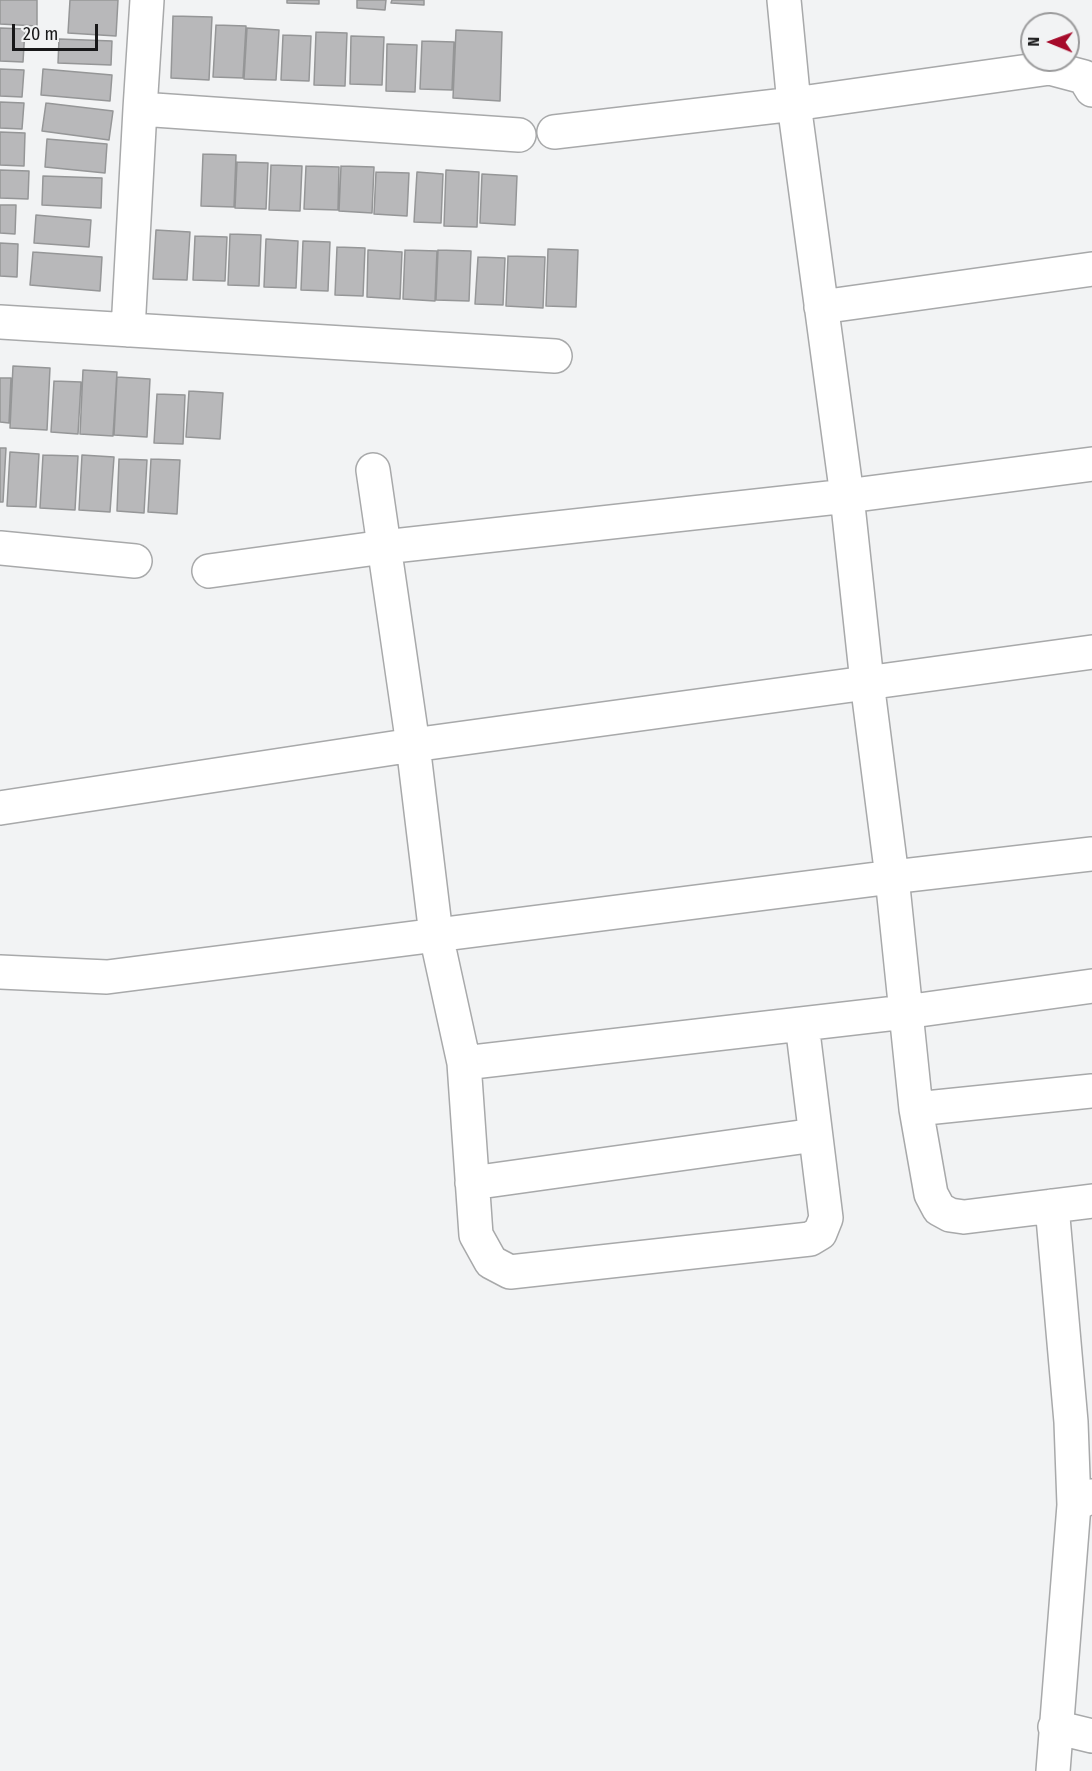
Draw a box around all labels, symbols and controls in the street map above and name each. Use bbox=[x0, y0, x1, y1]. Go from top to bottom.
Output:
scale bar bbox=[15, 12, 100, 50]
north arrow bbox=[1020, 12, 1080, 72]
text: 20 m bbox=[23, 23, 58, 45]
text: N bbox=[1024, 37, 1043, 47]

